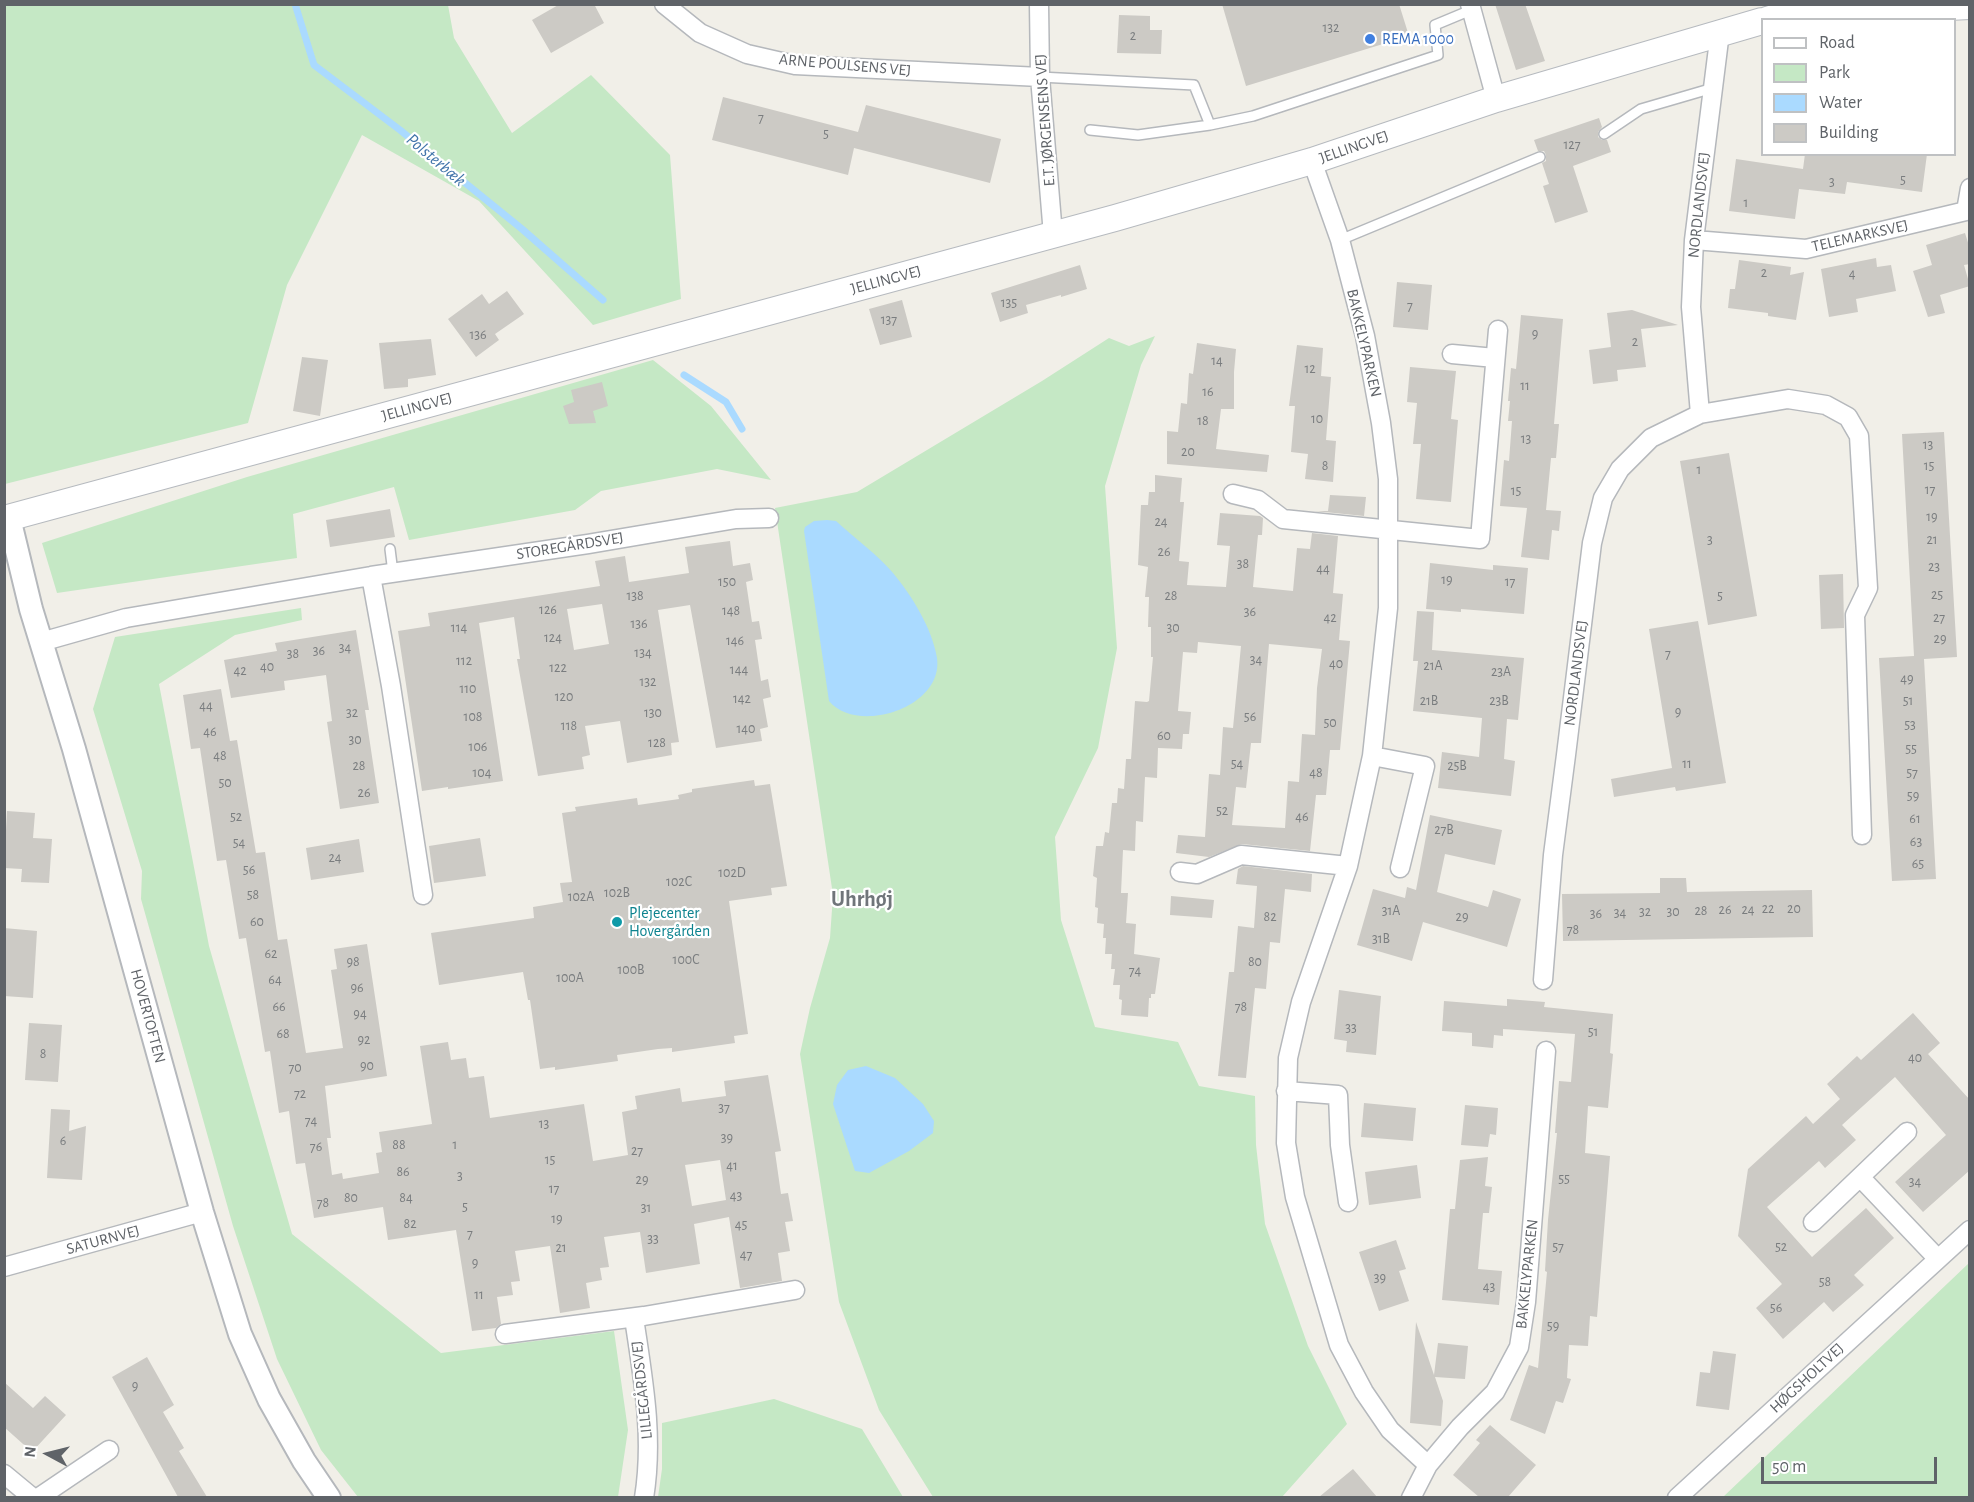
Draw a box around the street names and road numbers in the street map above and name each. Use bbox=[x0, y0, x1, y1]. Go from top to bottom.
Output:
street label: ARNE POULSENS VEJ bbox=[778, 50, 912, 80]
street label: E.T. JØRGENSENS VEJ bbox=[1031, 53, 1059, 187]
street label: JELLINGVEJ bbox=[1317, 126, 1391, 168]
street label: NORDLANDSVEJ bbox=[1684, 151, 1714, 259]
street label: TELEMARKSVEJ bbox=[1810, 216, 1910, 256]
street label: JELLINGVEJ bbox=[849, 261, 923, 299]
street label: BAKKELYPARKEN bbox=[1342, 287, 1386, 399]
street label: JELLINGVEJ bbox=[380, 388, 454, 426]
street label: STOREGÅRDSVEJ bbox=[515, 528, 625, 564]
street label: NORDLANDSVEJ bbox=[1560, 619, 1592, 727]
street label: HOVERTOFTEN bbox=[126, 967, 170, 1065]
street label: BAKKELYPARKEN bbox=[1512, 1218, 1542, 1330]
street label: SATURNVEJ bbox=[64, 1221, 142, 1259]
street label: HØGSHOLTVEJ bbox=[1766, 1339, 1848, 1417]
street label: LILLEGÅRDSVEJ bbox=[627, 1340, 657, 1440]

